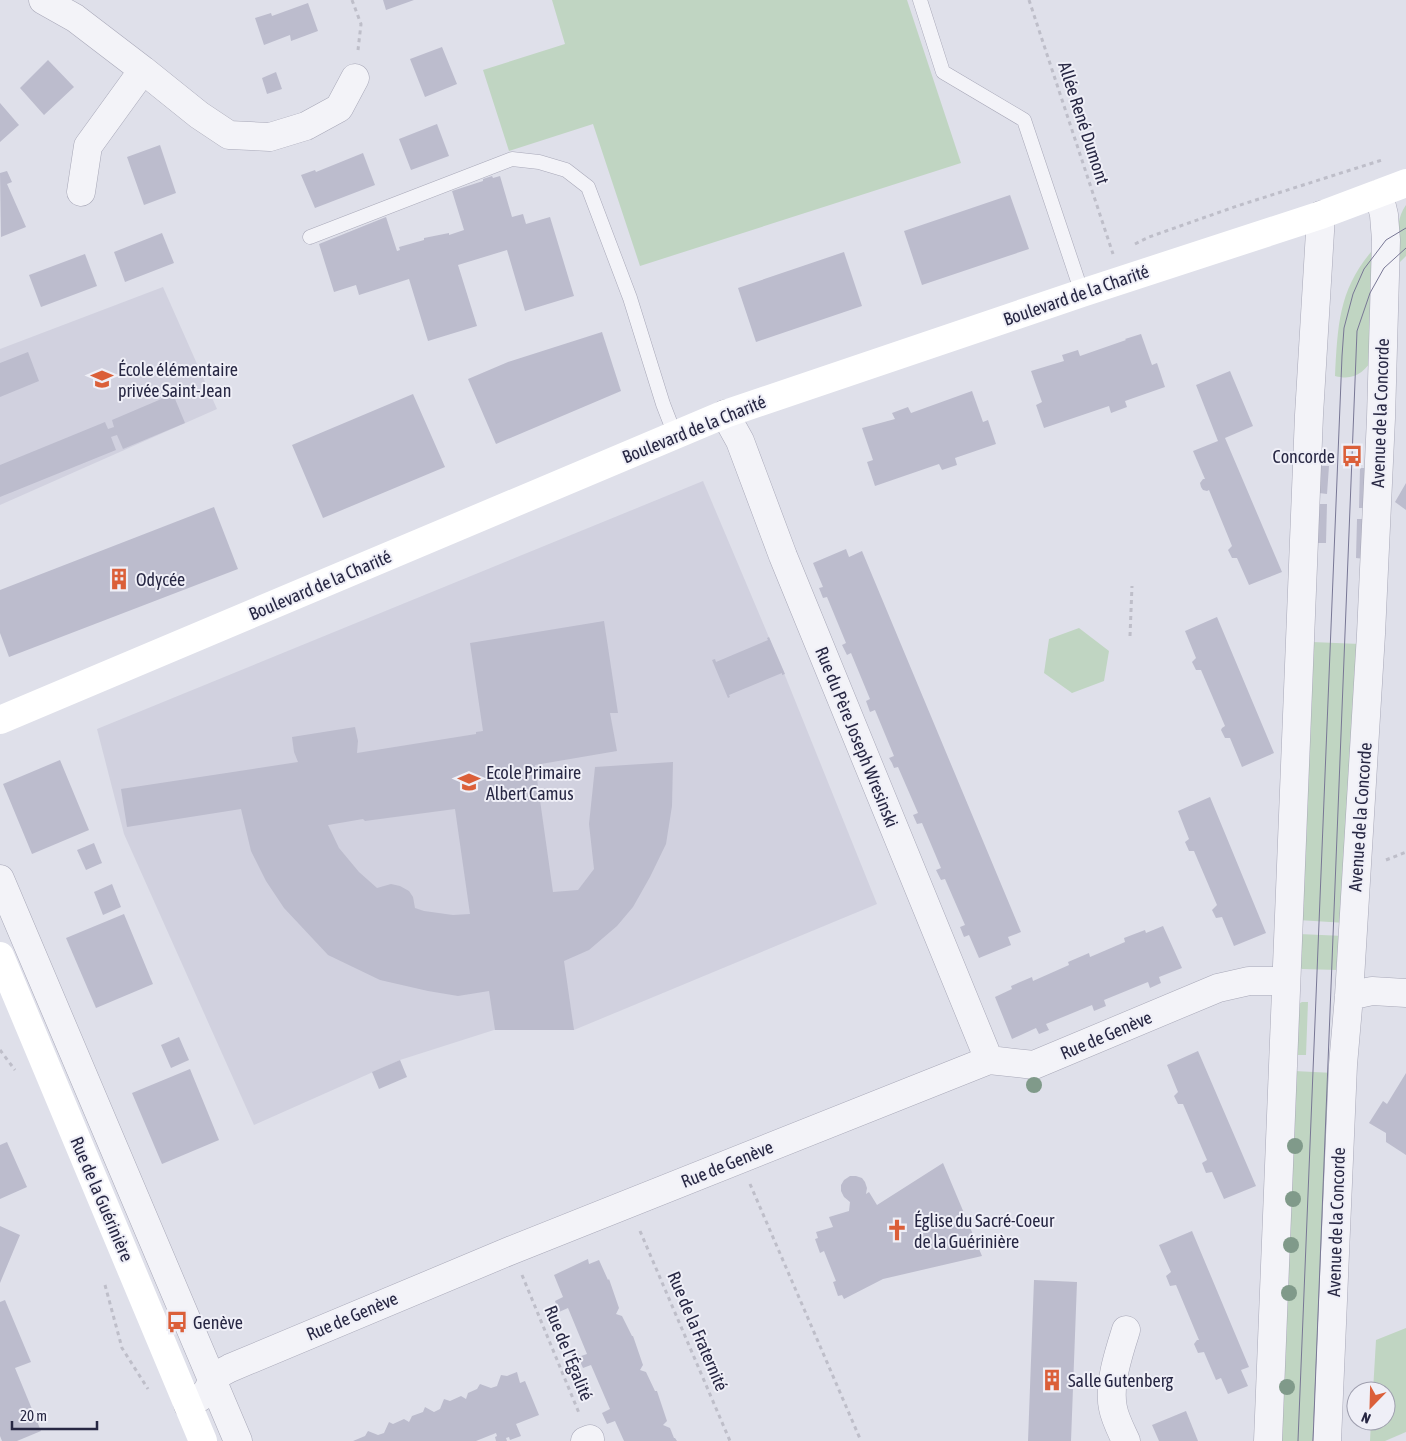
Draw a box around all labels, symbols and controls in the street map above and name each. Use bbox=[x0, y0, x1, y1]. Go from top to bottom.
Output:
street label: Allée René Dumont bbox=[1054, 59, 1114, 187]
street label: Boulevard de la Charité bbox=[1000, 260, 1152, 330]
street label: Avenue de la Concorde bbox=[1367, 338, 1393, 488]
place label: École élémentaire privée Saint-Jean bbox=[118, 359, 238, 401]
school or university icon: École élémentaire privée Saint-Jean bbox=[89, 366, 115, 392]
street label: Boulevard de la Charité bbox=[619, 391, 769, 467]
bus stop icon: Concorde bbox=[1339, 443, 1365, 469]
place label: Concorde bbox=[1273, 446, 1335, 467]
street label: Boulevard de la Charité bbox=[246, 545, 394, 625]
building icon: Odycée bbox=[106, 566, 132, 592]
place label: Odycée bbox=[136, 569, 185, 590]
street label: Rue du Père Joseph Wresinski bbox=[811, 644, 903, 830]
street label: Avenue de la Concorde bbox=[1344, 742, 1376, 892]
place label: Ecole Primaire Albert Camus bbox=[486, 762, 581, 804]
school or university icon: Ecole Primaire Albert Camus bbox=[456, 769, 482, 795]
street label: Rue de Genève bbox=[1057, 1006, 1155, 1064]
street label: Rue de la Guérinière bbox=[66, 1133, 138, 1265]
street label: Rue de Genève bbox=[678, 1136, 776, 1192]
street label: Avenue de la Concorde bbox=[1323, 1147, 1349, 1297]
place label: Église du Sacré-Coeur de la Guérinière bbox=[914, 1210, 1055, 1252]
church icon: Église du Sacré-Coeur de la Guérinière bbox=[884, 1217, 910, 1243]
street label: Rue de la Fraternité bbox=[663, 1268, 733, 1394]
street label: Rue de Genève bbox=[303, 1287, 401, 1345]
street label: Rue de l'Égalité bbox=[540, 1302, 598, 1404]
bus stop icon: Genève bbox=[164, 1309, 190, 1335]
place label: Genève bbox=[193, 1312, 243, 1333]
building icon: Salle Gutenberg bbox=[1039, 1367, 1065, 1393]
place label: Salle Gutenberg bbox=[1068, 1370, 1174, 1391]
north arrow bbox=[1346, 1381, 1396, 1431]
scale bar bbox=[12, 1398, 98, 1430]
text: 20 m bbox=[20, 1407, 47, 1424]
text: N bbox=[1359, 1409, 1373, 1427]

